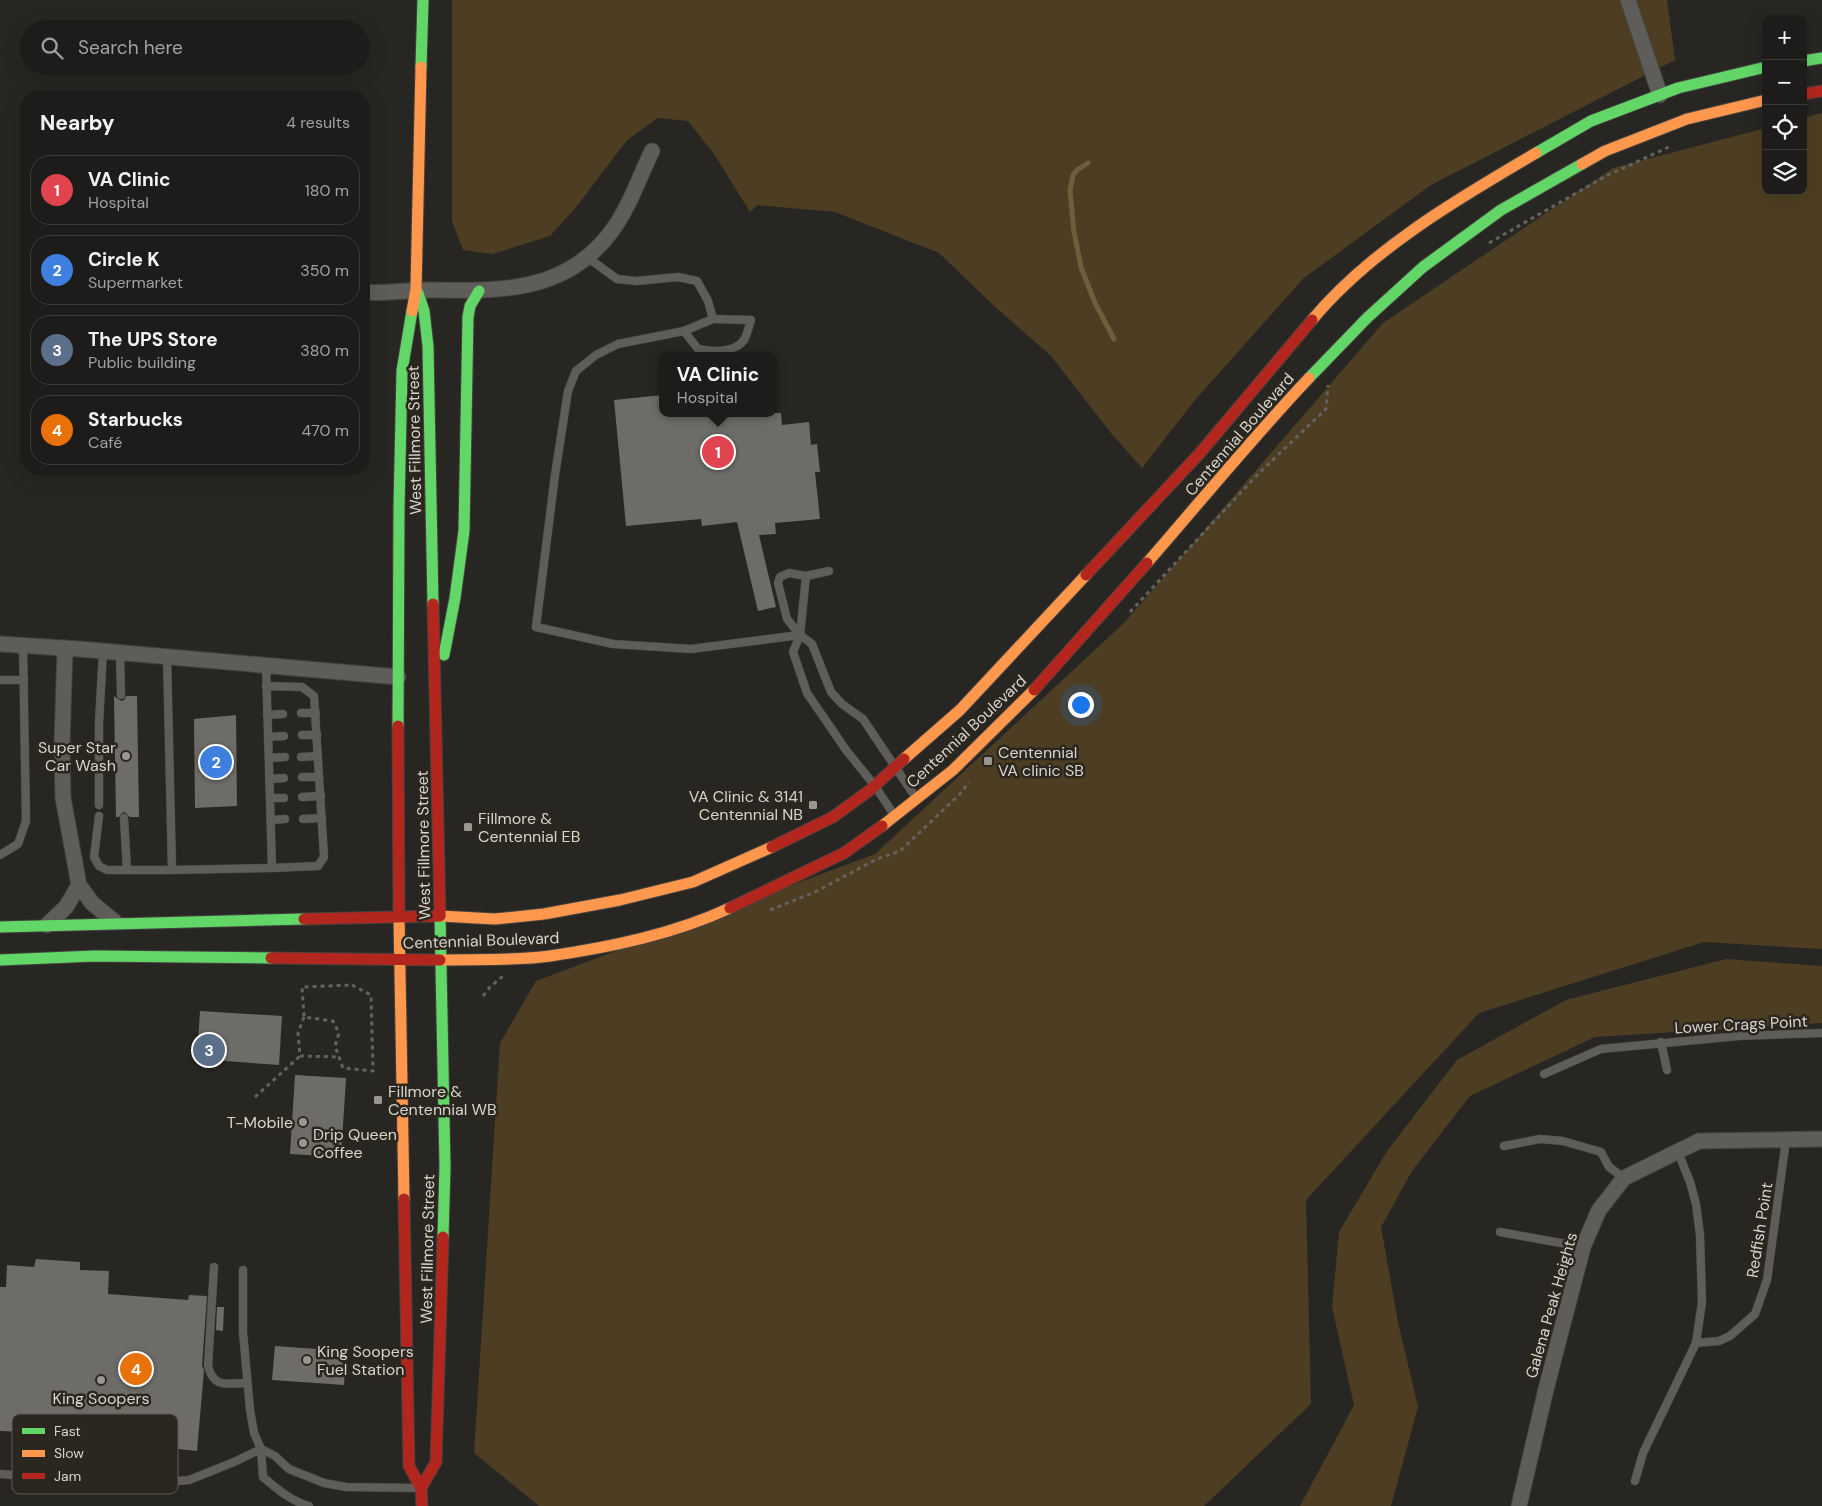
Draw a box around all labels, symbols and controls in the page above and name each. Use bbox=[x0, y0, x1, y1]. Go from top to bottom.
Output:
map controls bbox=[1762, 15, 1807, 195]
button: + bbox=[1762, 15, 1807, 60]
search box bbox=[20, 20, 370, 75]
icon: search bbox=[38, 34, 66, 62]
text: Search here bbox=[78, 35, 183, 60]
button: − bbox=[1762, 60, 1807, 105]
button: locate bbox=[1762, 105, 1807, 150]
text: Nearby bbox=[40, 109, 114, 137]
text: 4 results bbox=[286, 112, 350, 133]
button: layers bbox=[1762, 150, 1807, 195]
text: VA Clinic bbox=[88, 167, 170, 192]
text: 1 bbox=[54, 180, 60, 201]
text: 180 m bbox=[305, 180, 349, 201]
text: Hospital bbox=[88, 192, 149, 213]
text: Circle K bbox=[88, 247, 160, 272]
text: 2 bbox=[52, 260, 62, 281]
text: 350 m bbox=[300, 260, 349, 281]
text: Supermarket bbox=[88, 272, 183, 293]
text: The UPS Store bbox=[88, 327, 218, 352]
text: 3 bbox=[52, 340, 62, 361]
text: 380 m bbox=[300, 340, 349, 361]
text: Public building bbox=[88, 352, 196, 373]
popup bbox=[659, 352, 777, 417]
text: VA Clinic bbox=[677, 362, 759, 387]
street label: West Fillmore Street bbox=[403, 365, 426, 515]
street label: Centennial Boulevard bbox=[1180, 368, 1299, 500]
text: Hospital bbox=[677, 387, 738, 408]
text: Starbucks bbox=[88, 407, 183, 432]
text: 4 bbox=[52, 420, 62, 441]
text: 470 m bbox=[302, 420, 349, 441]
text: Café bbox=[88, 432, 122, 453]
pin: 1 bbox=[702, 433, 734, 471]
street label: Centennial Boulevard bbox=[902, 670, 1031, 792]
your location bbox=[1068, 692, 1094, 718]
place label: Super Star Car Wash bbox=[38, 737, 116, 776]
place label: Centennial VA clinic SB bbox=[998, 742, 1084, 781]
pin: 2 bbox=[200, 743, 232, 781]
marker: Super Star Car Wash bbox=[120, 750, 132, 762]
marker: Centennial VA clinic SB bbox=[982, 755, 994, 767]
street label: West Fillmore Street bbox=[412, 770, 435, 920]
place label: VA Clinic & 3141 Centennial NB bbox=[689, 786, 803, 825]
marker: VA Clinic & 3141 Centennial NB bbox=[807, 799, 819, 811]
place label: Fillmore & Centennial EB bbox=[478, 808, 580, 847]
marker: Fillmore & Centennial EB bbox=[462, 821, 474, 833]
street label: Centennial Boulevard bbox=[402, 927, 560, 954]
street label: Lower Crags Point bbox=[1674, 1011, 1808, 1038]
pin: 3 bbox=[193, 1031, 225, 1069]
place label: Fillmore & Centennial WB bbox=[388, 1081, 497, 1120]
marker: Fillmore & Centennial WB bbox=[372, 1094, 384, 1106]
place label: T-Mobile bbox=[227, 1112, 293, 1133]
marker: T-Mobile bbox=[297, 1116, 309, 1128]
place label: Drip Queen Coffee bbox=[313, 1124, 397, 1163]
marker: Drip Queen Coffee bbox=[297, 1137, 309, 1149]
street label: West Fillmore Street bbox=[416, 1174, 439, 1324]
street label: Redfish Point bbox=[1742, 1181, 1777, 1279]
street label: Galena Peak Heights bbox=[1521, 1230, 1582, 1381]
place label: King Soopers Fuel Station bbox=[317, 1341, 414, 1380]
pin: 4 bbox=[120, 1350, 152, 1388]
marker: King Soopers Fuel Station bbox=[301, 1354, 313, 1366]
marker: King Soopers bbox=[95, 1374, 107, 1386]
place label: King Soopers bbox=[53, 1388, 149, 1409]
legend bbox=[12, 1414, 178, 1494]
text: Fast bbox=[54, 1422, 81, 1440]
text: Slow bbox=[54, 1444, 84, 1462]
text: Jam bbox=[54, 1467, 81, 1485]

